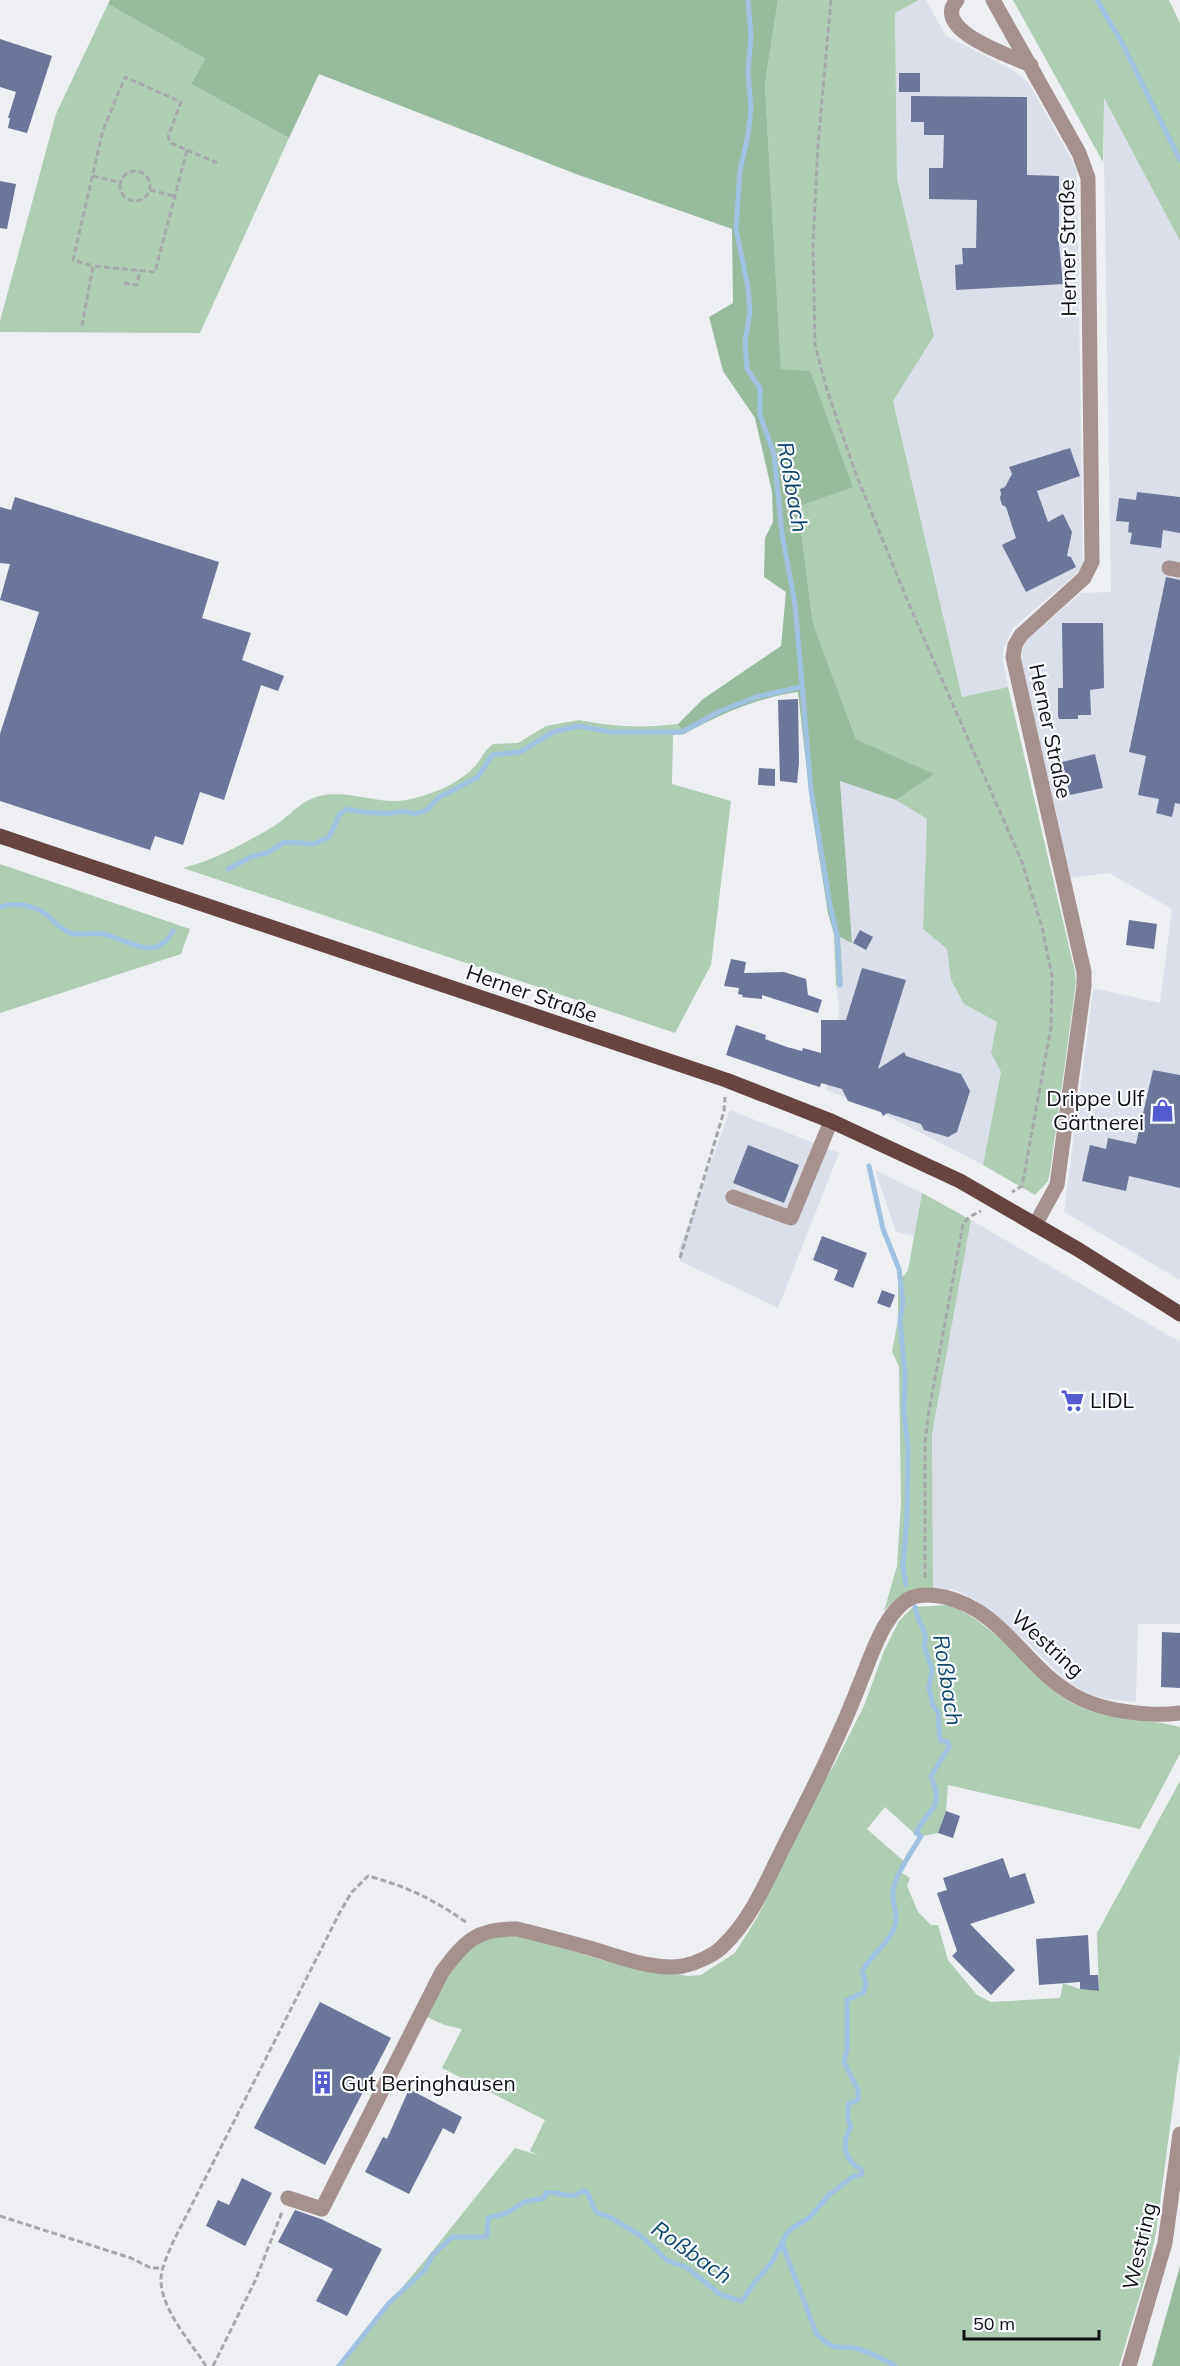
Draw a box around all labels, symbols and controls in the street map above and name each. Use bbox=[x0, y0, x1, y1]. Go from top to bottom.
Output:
street label: Herner Straße bbox=[1053, 179, 1081, 317]
water label: Roßbach bbox=[771, 439, 815, 535]
street label: Herner Straße bbox=[1024, 661, 1078, 801]
street label: Herner Straße bbox=[463, 958, 601, 1028]
place label: Drippe Ulf Gärtnerei bbox=[1046, 1085, 1145, 1135]
shop icon: Drippe Ulf Gärtnerei bbox=[1149, 1097, 1175, 1123]
supermarket icon: LIDL bbox=[1059, 1387, 1085, 1413]
place label: LIDL bbox=[1090, 1387, 1135, 1413]
street label: Westring bbox=[1006, 1604, 1090, 1682]
water label: Roßbach bbox=[927, 1633, 969, 1727]
building icon: Gut Beringhausen bbox=[310, 2070, 336, 2096]
place label: Gut Beringhausen bbox=[341, 2070, 516, 2096]
street label: Westring bbox=[1116, 2200, 1162, 2292]
water label: Roßbach bbox=[646, 2214, 738, 2290]
scale bar bbox=[964, 2303, 1099, 2341]
text: 50 m bbox=[973, 2312, 1015, 2335]

